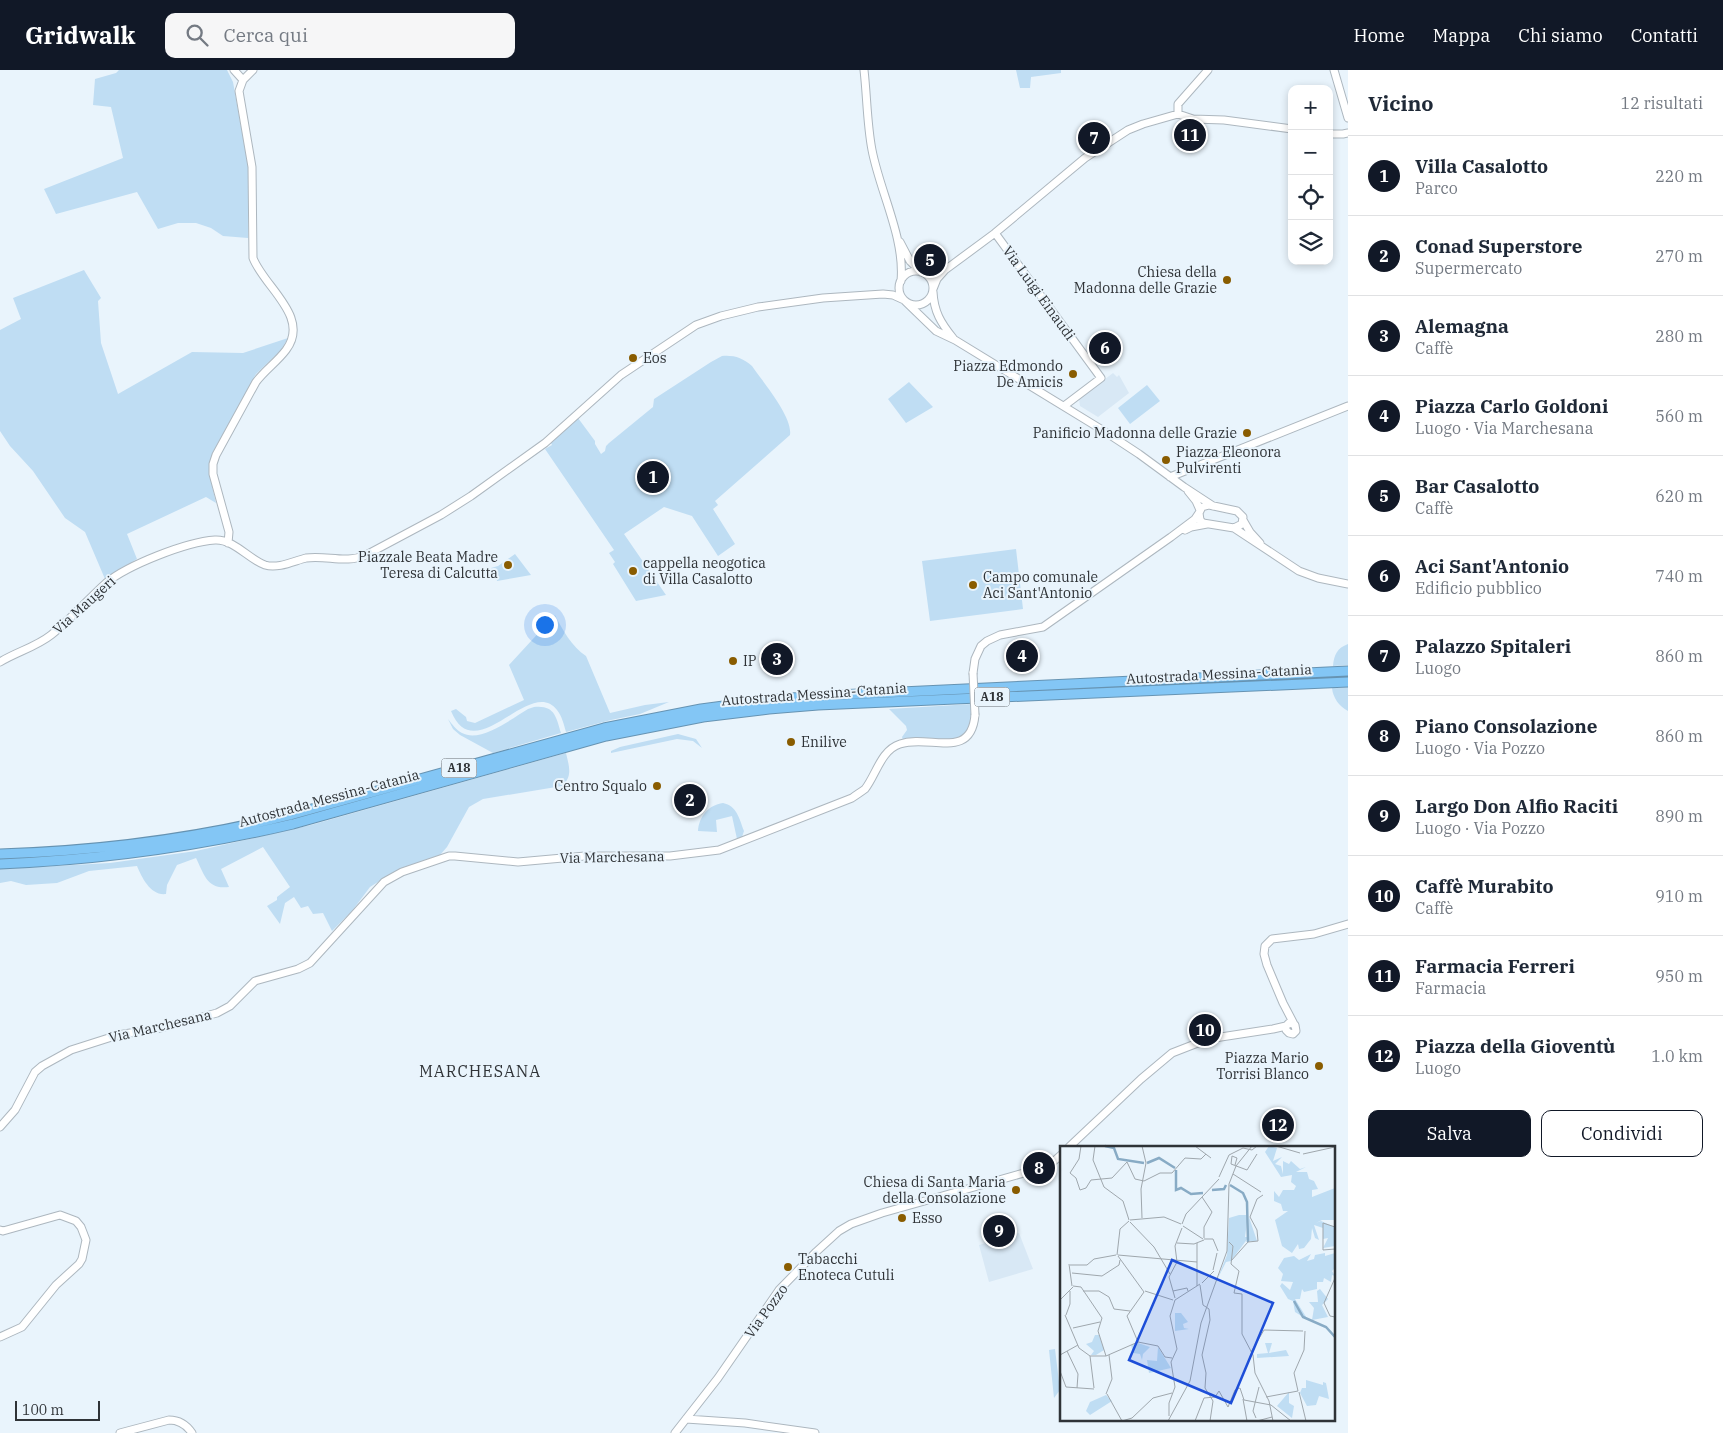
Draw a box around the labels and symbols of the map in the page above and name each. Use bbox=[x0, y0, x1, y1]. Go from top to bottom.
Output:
pin: 11 bbox=[1174, 116, 1206, 154]
pin: 7 bbox=[1078, 119, 1110, 157]
pin: 5 bbox=[914, 241, 946, 279]
street label: Via Luigi Einaudi bbox=[999, 242, 1079, 344]
place label: Chiesa della Madonna delle Grazie bbox=[1074, 263, 1217, 297]
marker: Chiesa della Madonna delle Grazie bbox=[1221, 274, 1233, 286]
pin: 6 bbox=[1089, 329, 1121, 367]
place label: Eos bbox=[643, 349, 667, 367]
marker: Eos bbox=[627, 352, 639, 364]
place label: Piazza Edmondo De Amicis bbox=[953, 357, 1063, 391]
marker: Piazza Edmondo De Amicis bbox=[1067, 368, 1079, 380]
place label: Panificio Madonna delle Grazie bbox=[1033, 424, 1237, 442]
marker: Panificio Madonna delle Grazie bbox=[1241, 427, 1253, 439]
place label: Piazza Eleonora Pulvirenti bbox=[1176, 443, 1282, 477]
marker: Piazza Eleonora Pulvirenti bbox=[1160, 454, 1172, 466]
pin: 1 bbox=[637, 458, 669, 496]
place label: Piazzale Beata Madre Teresa di Calcutta bbox=[358, 548, 498, 582]
place label: cappella neogotica di Villa Casalotto bbox=[643, 554, 766, 588]
marker: Piazzale Beata Madre Teresa di Calcutta bbox=[502, 559, 514, 571]
marker: cappella neogotica di Villa Casalotto bbox=[627, 565, 639, 577]
place label: Campo comunale Aci Sant'Antonio bbox=[983, 568, 1098, 602]
street label: Via Maugeri bbox=[49, 572, 119, 638]
marker: Campo comunale Aci Sant'Antonio bbox=[967, 579, 979, 591]
your location bbox=[532, 612, 558, 638]
pin: 4 bbox=[1006, 637, 1038, 675]
pin: 3 bbox=[761, 640, 793, 678]
place label: IP bbox=[743, 652, 757, 670]
marker: IP bbox=[727, 655, 739, 667]
street label: Autostrada Messina-Catania bbox=[1126, 660, 1313, 688]
street label: Autostrada Messina-Catania bbox=[721, 679, 908, 709]
road number: A18 bbox=[974, 688, 1010, 706]
place label: Enilive bbox=[801, 733, 847, 751]
marker: Enilive bbox=[785, 736, 797, 748]
road number: A18 bbox=[442, 758, 476, 778]
street label: Autostrada Messina-Catania bbox=[237, 765, 421, 831]
place label: Centro Squalo bbox=[554, 777, 647, 795]
marker: Centro Squalo bbox=[651, 780, 663, 792]
pin: 2 bbox=[674, 781, 706, 819]
street label: Via Marchesana bbox=[559, 847, 665, 867]
street label: Via Marchesana bbox=[107, 1005, 213, 1047]
pin: 10 bbox=[1189, 1011, 1221, 1049]
place label: Piazza Mario Torrisi Blanco bbox=[1216, 1049, 1309, 1083]
marker: Piazza Mario Torrisi Blanco bbox=[1313, 1060, 1325, 1072]
district label: MARCHESANA bbox=[419, 1061, 541, 1081]
pin: 12 bbox=[1262, 1106, 1294, 1144]
inset map bbox=[1060, 1146, 1336, 1420]
pin: 8 bbox=[1023, 1149, 1055, 1187]
place label: Chiesa di Santa Maria della Consolazione bbox=[864, 1173, 1006, 1207]
marker: Chiesa di Santa Maria della Consolazione bbox=[1010, 1184, 1022, 1196]
place label: Esso bbox=[912, 1209, 943, 1227]
marker: Esso bbox=[896, 1212, 908, 1224]
pin: 9 bbox=[983, 1212, 1015, 1250]
place label: Tabacchi Enoteca Cutuli bbox=[798, 1250, 894, 1284]
marker: Tabacchi Enoteca Cutuli bbox=[782, 1261, 794, 1273]
street label: Via Pozzo bbox=[740, 1280, 792, 1342]
scale bar bbox=[15, 1398, 100, 1421]

